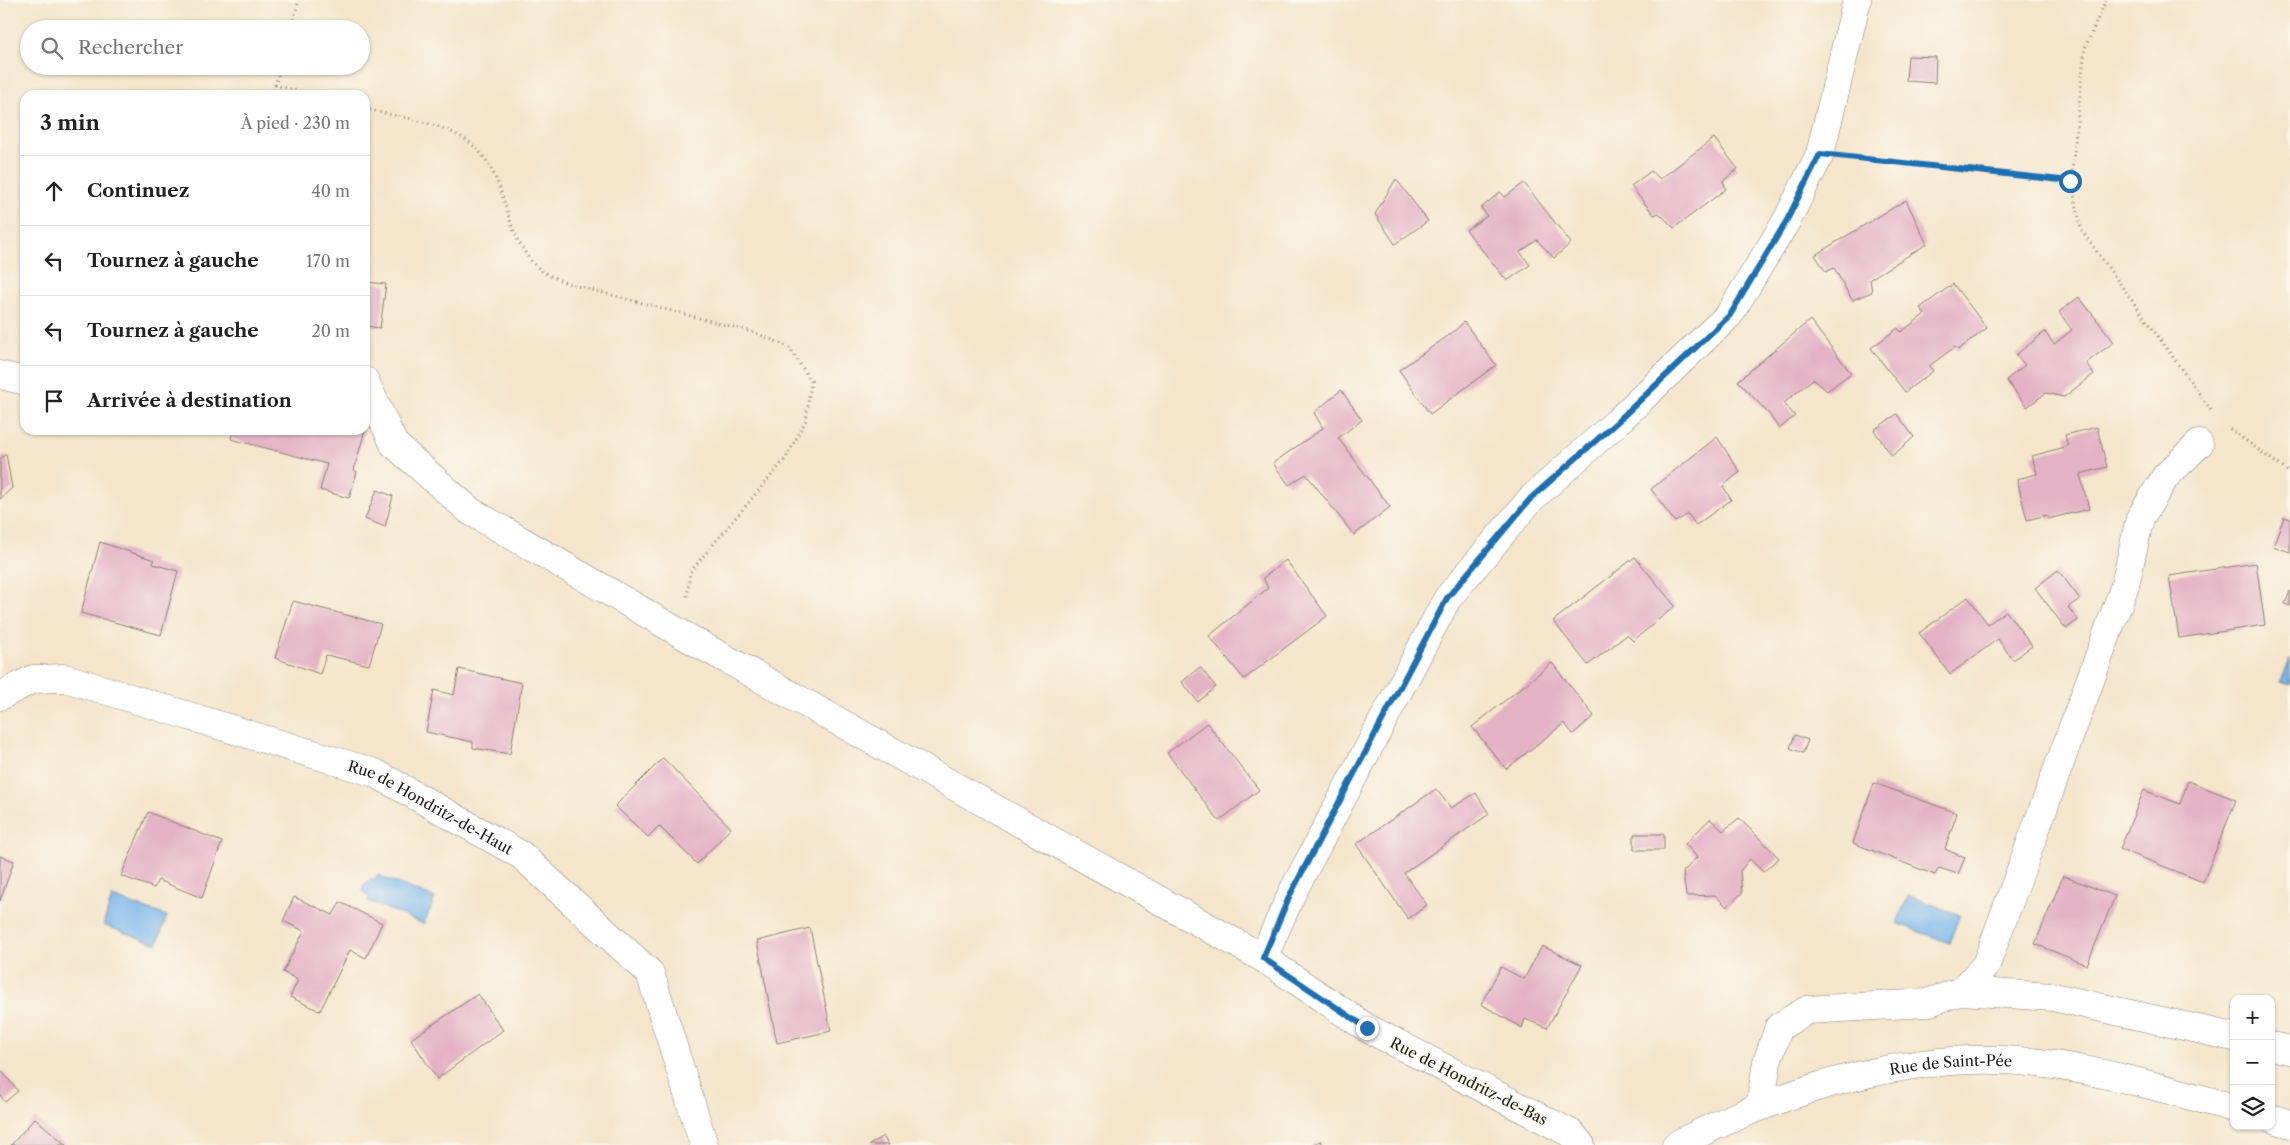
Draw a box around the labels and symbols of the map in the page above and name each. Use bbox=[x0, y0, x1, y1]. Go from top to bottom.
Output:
route start bbox=[2059, 170, 2082, 193]
street label: Rue de Hondritz-de-Haut bbox=[346, 756, 517, 859]
route end bbox=[1356, 1017, 1379, 1040]
street label: Rue de Hondritz-de-Bas bbox=[1387, 1033, 1551, 1129]
street label: Rue de Saint-Pée bbox=[1888, 1050, 2013, 1079]

